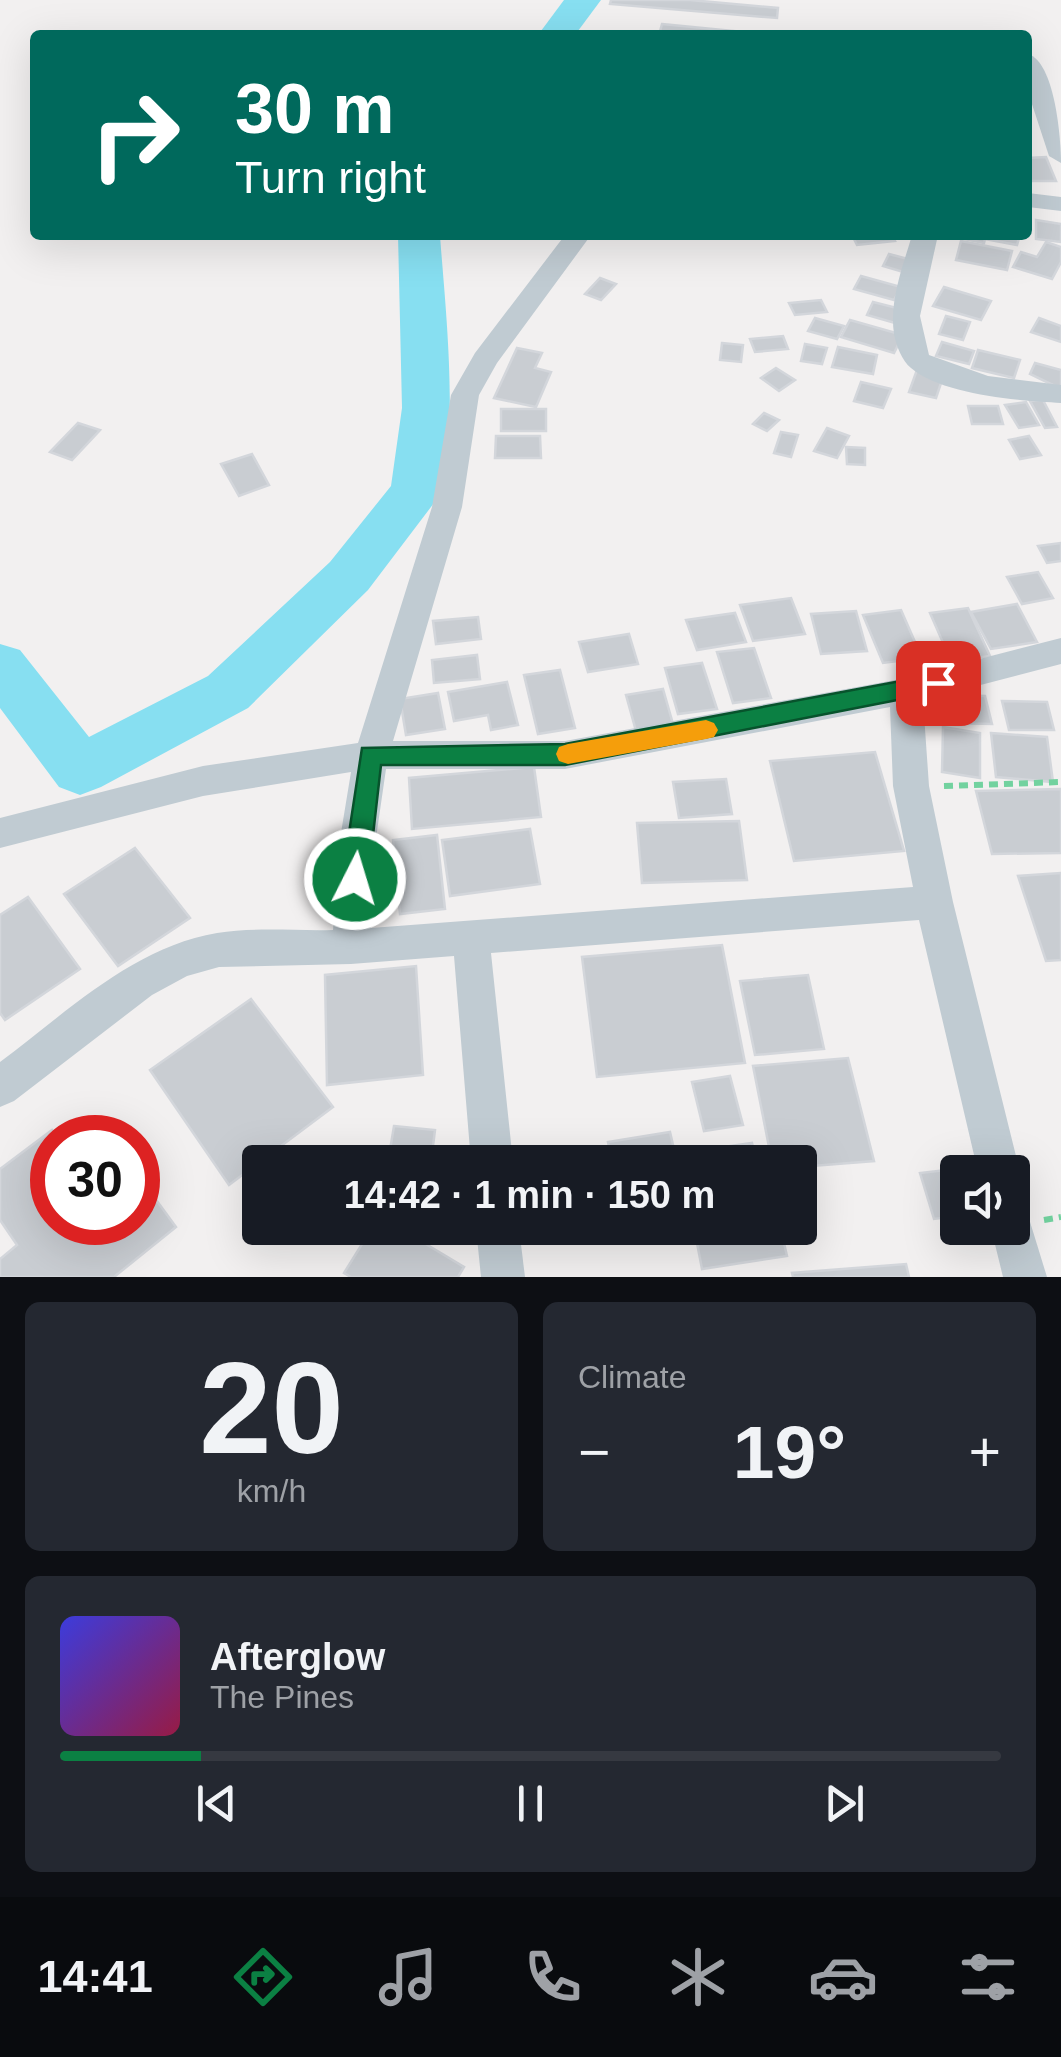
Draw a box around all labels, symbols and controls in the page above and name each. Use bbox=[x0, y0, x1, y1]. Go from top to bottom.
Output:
icon: right bbox=[70, 70, 200, 200]
text: 30 m bbox=[235, 70, 395, 148]
text: Turn right bbox=[235, 152, 426, 203]
pin bbox=[896, 641, 981, 726]
icon: arrive bbox=[911, 656, 966, 711]
position arrow bbox=[303, 827, 407, 931]
speed limit sign: 30 bbox=[30, 1115, 160, 1245]
map controls bbox=[940, 1155, 1030, 1245]
button: sound bbox=[940, 1155, 1030, 1245]
text: 14:42 · 1 min · 150 m bbox=[344, 1174, 715, 1216]
text: 20 bbox=[199, 1335, 344, 1481]
text: Climate bbox=[578, 1359, 686, 1395]
text: 19° bbox=[733, 1410, 846, 1494]
text: − bbox=[578, 1421, 610, 1483]
text: + bbox=[969, 1421, 1001, 1483]
text: km/h bbox=[237, 1473, 306, 1509]
text: Afterglow bbox=[210, 1636, 385, 1678]
text: The Pines bbox=[210, 1679, 354, 1715]
icon: previous bbox=[189, 1776, 244, 1831]
icon: pause bbox=[503, 1776, 558, 1831]
icon: next bbox=[817, 1776, 872, 1831]
icon: directions bbox=[228, 1942, 298, 2012]
icon: music bbox=[373, 1942, 443, 2012]
icon: phone bbox=[518, 1942, 588, 2012]
icon: climate bbox=[663, 1942, 733, 2012]
icon: car bbox=[808, 1942, 878, 2012]
icon: filters bbox=[953, 1942, 1023, 2012]
text: 14:41 bbox=[38, 1951, 153, 2002]

